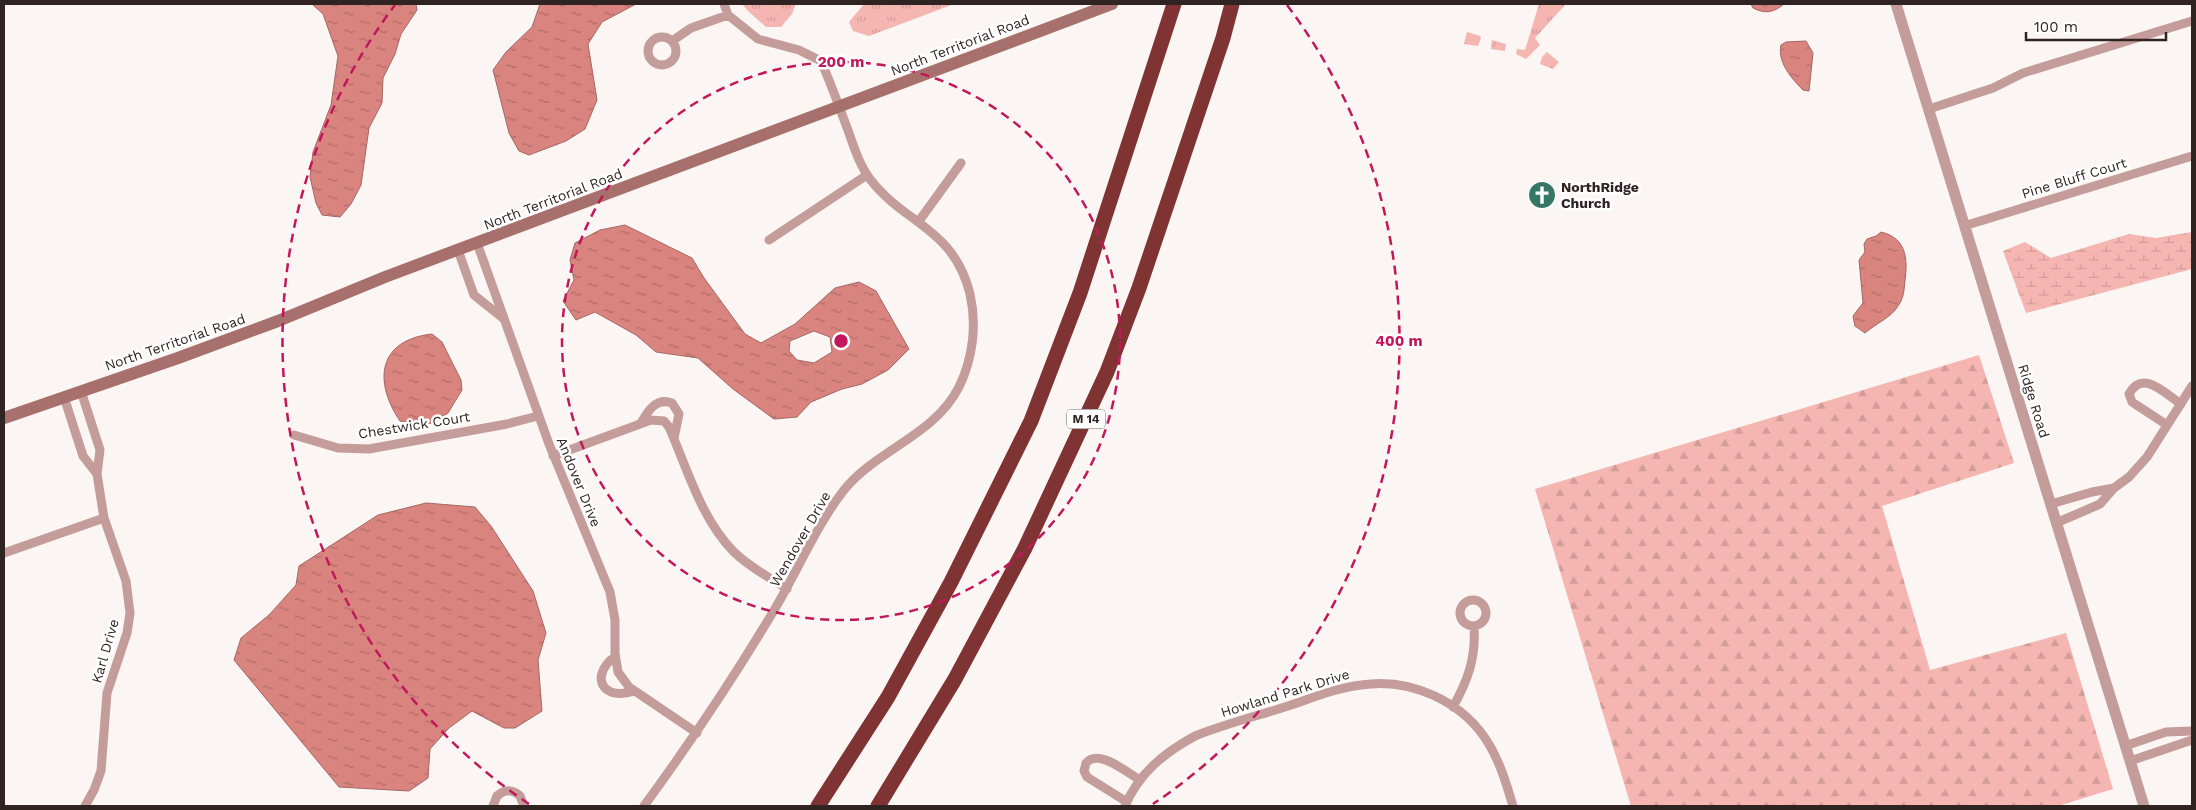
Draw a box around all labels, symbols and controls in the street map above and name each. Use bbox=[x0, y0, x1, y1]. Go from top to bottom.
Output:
scale bar bbox=[2026, 10, 2166, 42]
street label: North Territorial Road bbox=[888, 11, 1032, 79]
text: 100 m bbox=[2034, 18, 2078, 36]
text: 200 m bbox=[818, 53, 864, 71]
street label: Pine Bluff Court bbox=[2020, 154, 2129, 202]
street label: North Territorial Road bbox=[481, 165, 625, 233]
place label: NorthRidge Church bbox=[1561, 179, 1639, 211]
church icon: NorthRidge Church bbox=[1527, 180, 1557, 210]
street label: North Territorial Road bbox=[103, 310, 247, 374]
centre of rings bbox=[832, 332, 850, 350]
text: 400 m bbox=[1375, 332, 1423, 350]
street label: Ridge Road bbox=[2015, 362, 2053, 440]
street label: Chestwick Court bbox=[357, 408, 471, 442]
road number: M 14 bbox=[1067, 409, 1105, 428]
street label: Andover Drive bbox=[554, 435, 604, 529]
street label: Wendover Drive bbox=[766, 489, 834, 589]
street label: Karl Drive bbox=[88, 617, 122, 685]
street label: Howland Park Drive bbox=[1219, 666, 1351, 720]

